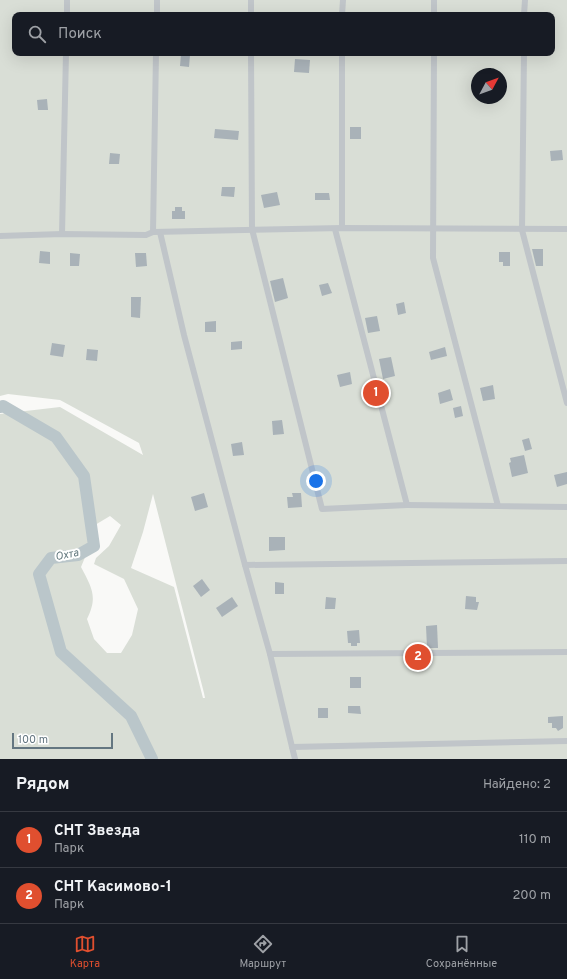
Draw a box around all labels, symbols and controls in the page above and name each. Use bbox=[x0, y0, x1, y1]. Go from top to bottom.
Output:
search box bbox=[12, 12, 555, 56]
icon: search bbox=[26, 23, 48, 45]
text: Поиск bbox=[58, 25, 102, 44]
north arrow bbox=[471, 68, 507, 104]
pin: 1 bbox=[363, 378, 389, 408]
your location bbox=[306, 471, 326, 491]
water label: Охта bbox=[54, 546, 80, 564]
pin: 2 bbox=[405, 642, 431, 672]
scale bar bbox=[12, 731, 113, 750]
text: 100 m bbox=[18, 733, 48, 747]
text: Рядом bbox=[16, 774, 69, 796]
text: Найдено: 2 bbox=[483, 777, 551, 793]
text: СНТ Звезда bbox=[54, 822, 140, 841]
text: 1 bbox=[26, 832, 32, 848]
text: 110 m bbox=[519, 832, 551, 848]
text: Парк bbox=[54, 841, 84, 857]
text: СНТ Касимово-1 bbox=[54, 878, 172, 897]
text: 2 bbox=[25, 888, 33, 904]
text: 200 m bbox=[512, 888, 551, 904]
text: Парк bbox=[54, 897, 84, 913]
tab: Карта bbox=[70, 933, 100, 971]
tab: Маршрут bbox=[239, 933, 286, 971]
tab: Сохранённые bbox=[426, 933, 497, 971]

